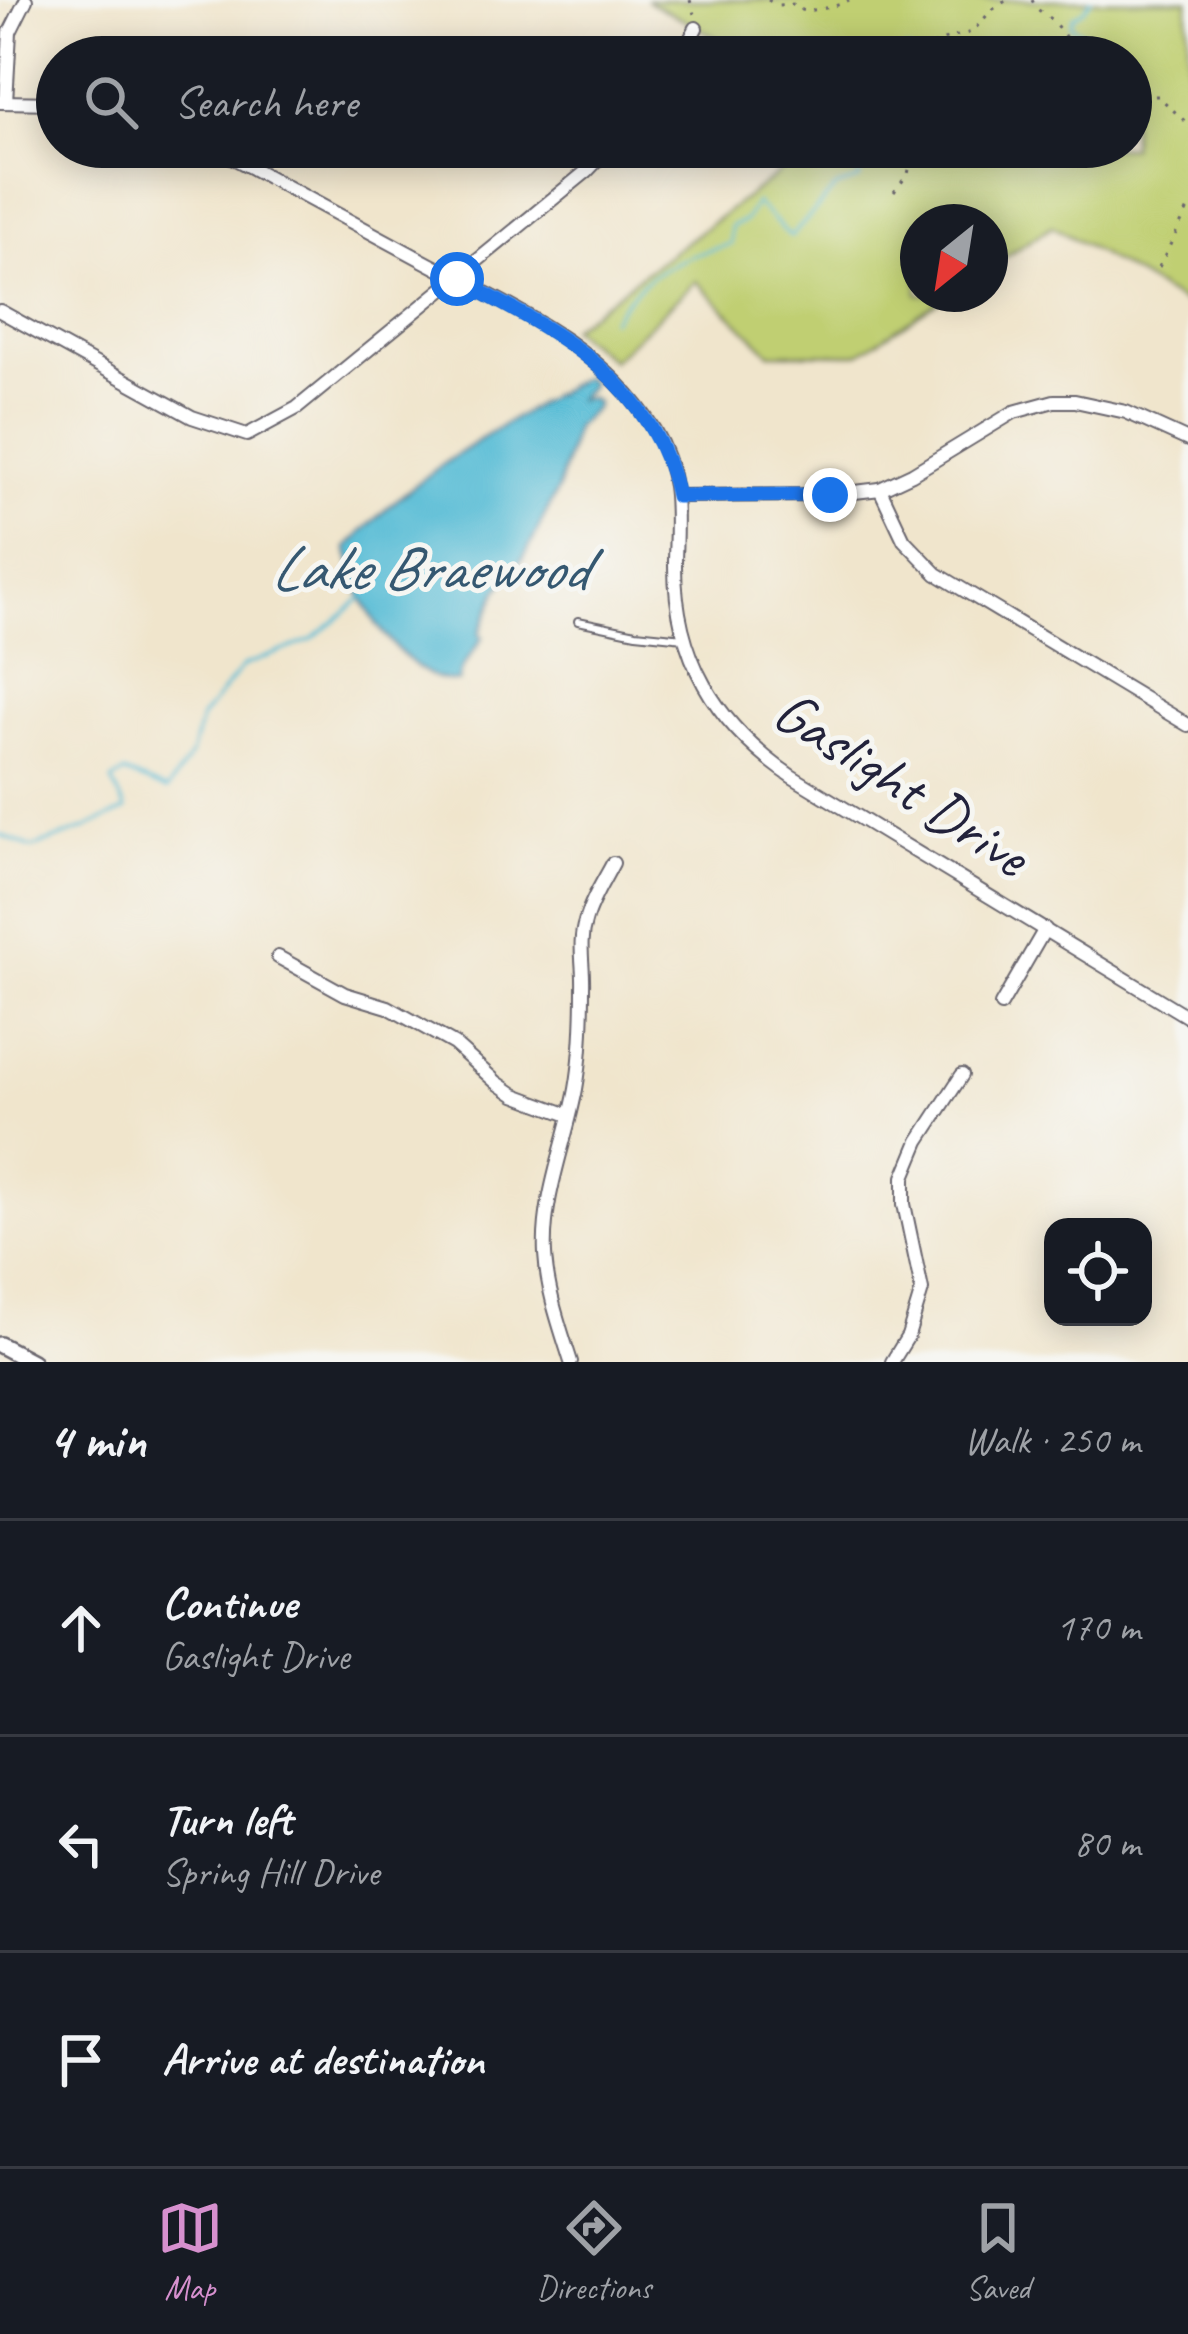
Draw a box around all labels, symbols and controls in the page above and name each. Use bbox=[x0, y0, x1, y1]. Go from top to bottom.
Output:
search box bbox=[36, 36, 1152, 168]
icon: search bbox=[78, 69, 144, 135]
text: Search here bbox=[174, 74, 357, 131]
north arrow bbox=[900, 204, 1008, 312]
route start bbox=[430, 252, 484, 306]
route end bbox=[803, 468, 857, 522]
water label: Lake Braewood bbox=[270, 529, 604, 608]
street label: Gaslight Drive bbox=[760, 672, 1046, 895]
map controls bbox=[1044, 1218, 1152, 1326]
button: locate bbox=[1044, 1218, 1152, 1326]
text: 4 min bbox=[48, 1408, 146, 1472]
text: Walk · 250 m bbox=[964, 1416, 1140, 1465]
text: Continue bbox=[162, 1575, 296, 1632]
icon: ahead bbox=[48, 1595, 114, 1661]
text: 170 m bbox=[1056, 1603, 1140, 1652]
text: Gaslight Drive bbox=[162, 1632, 349, 1681]
text: Turn left bbox=[162, 1791, 292, 1848]
icon: left bbox=[48, 1811, 114, 1877]
text: 80 m bbox=[1074, 1819, 1140, 1868]
text: Spring Hill Drive bbox=[162, 1848, 379, 1897]
icon: arrive bbox=[48, 2027, 114, 2093]
text: Arrive at destination bbox=[162, 2031, 484, 2088]
tab: Map bbox=[157, 2195, 223, 2309]
tab: Directions bbox=[537, 2195, 651, 2309]
tab: Saved bbox=[965, 2195, 1031, 2309]

